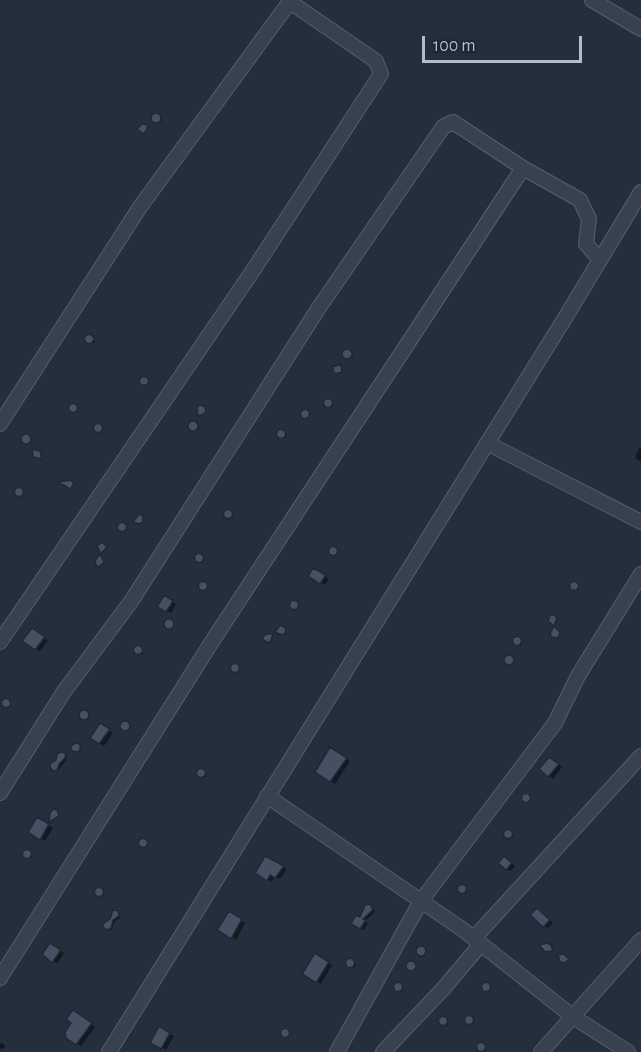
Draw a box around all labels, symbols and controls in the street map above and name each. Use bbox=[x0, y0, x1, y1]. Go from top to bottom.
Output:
scale bar bbox=[425, 24, 586, 62]
text: 100 m bbox=[433, 37, 476, 55]

